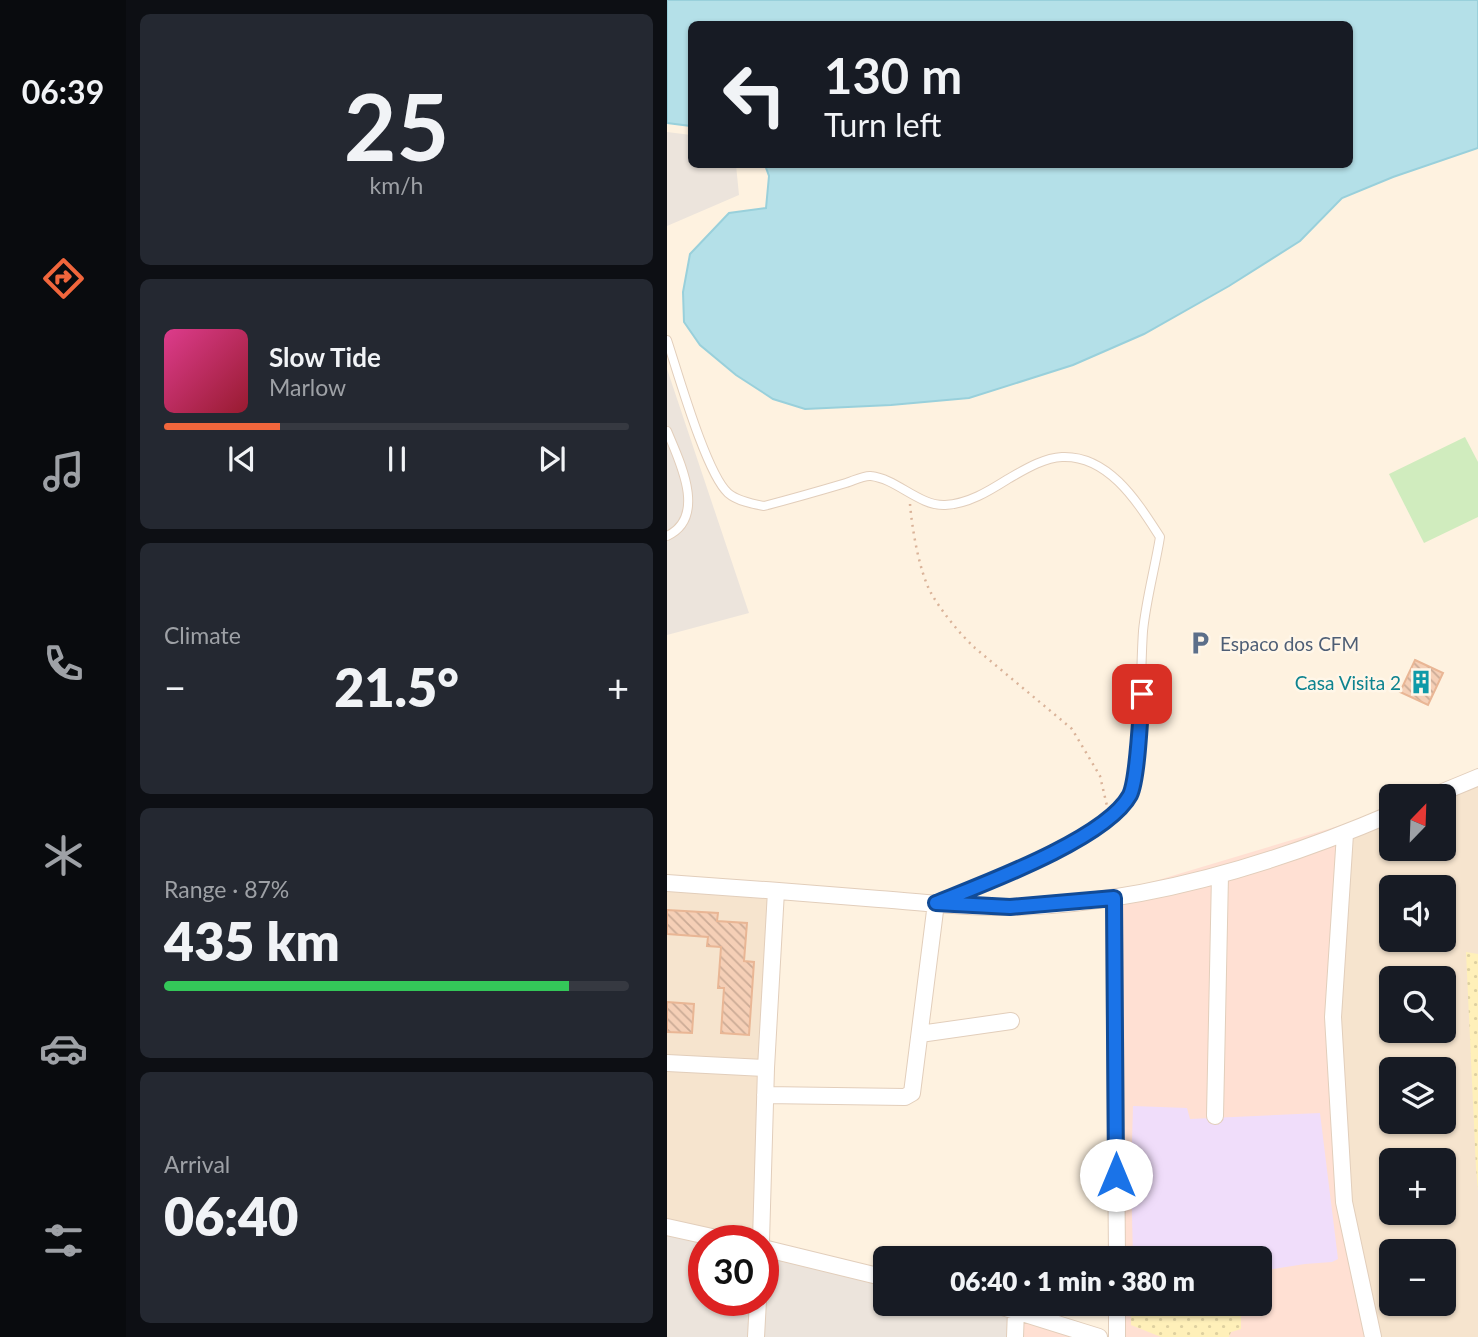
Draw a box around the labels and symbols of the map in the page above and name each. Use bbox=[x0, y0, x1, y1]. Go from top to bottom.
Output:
parking icon: Espaco dos CFM bbox=[1186, 629, 1214, 657]
place label: Espaco dos CFM bbox=[1220, 632, 1359, 655]
pin bbox=[1112, 664, 1172, 724]
building icon: Casa Visita 2 bbox=[1407, 668, 1435, 696]
place label: Casa Visita 2 bbox=[1295, 671, 1401, 694]
north arrow bbox=[1379, 784, 1456, 861]
position arrow bbox=[1079, 1138, 1153, 1212]
speed limit sign: 30 bbox=[688, 1225, 779, 1316]

